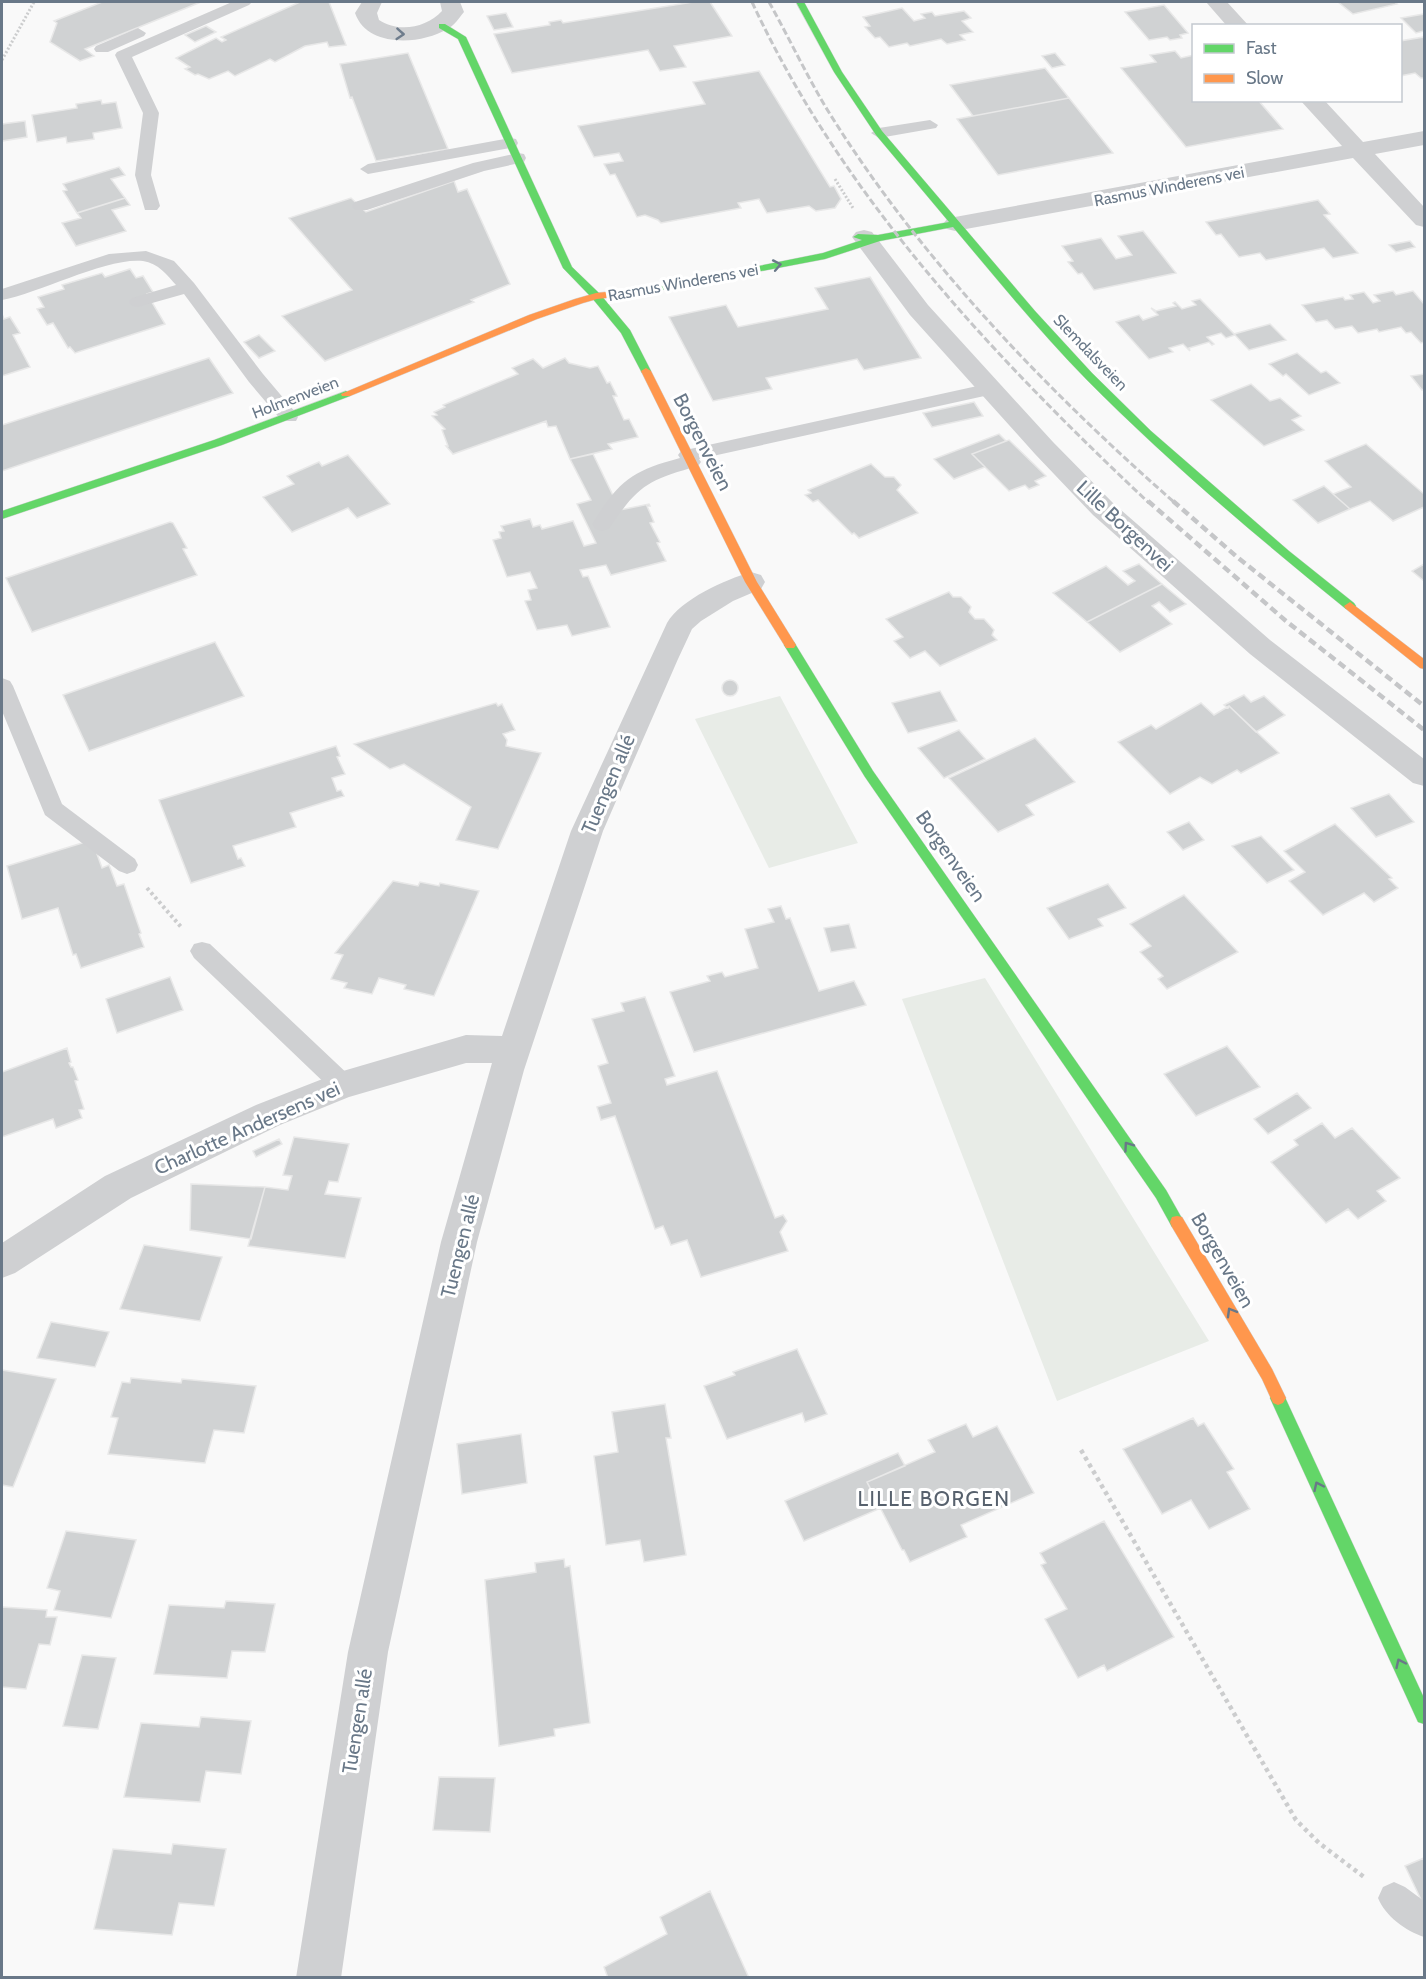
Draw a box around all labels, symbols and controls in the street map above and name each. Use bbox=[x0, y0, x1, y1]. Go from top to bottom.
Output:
legend bbox=[1192, 24, 1402, 102]
one-way arrow bbox=[396, 27, 405, 40]
text: Fast bbox=[1246, 37, 1277, 59]
text: Slow bbox=[1246, 67, 1283, 89]
street label: Rasmus Winderens vei bbox=[1092, 163, 1246, 210]
one-way arrow bbox=[772, 259, 782, 272]
street label: Rasmus Winderens vei bbox=[606, 260, 760, 305]
street label: Slemdalsveien bbox=[1050, 310, 1132, 394]
street label: Holmenveien bbox=[249, 372, 341, 423]
street label: Borgenveien bbox=[668, 389, 738, 495]
street label: Lille Borgenvei bbox=[1072, 475, 1178, 577]
street label: Tuengen allé bbox=[576, 731, 640, 837]
street label: Borgenveien bbox=[911, 806, 991, 906]
street label: Charlotte Andersens vei bbox=[151, 1076, 343, 1180]
one-way arrow bbox=[1124, 1142, 1135, 1153]
street label: Tuengen allé bbox=[436, 1192, 484, 1300]
street label: Borgenveien bbox=[1186, 1208, 1260, 1312]
one-way arrow bbox=[1226, 1308, 1238, 1318]
one-way arrow bbox=[1314, 1481, 1326, 1492]
district label: LILLE BORGEN bbox=[857, 1486, 1011, 1511]
one-way arrow bbox=[1395, 1658, 1407, 1669]
street label: Tuengen allé bbox=[337, 1667, 377, 1775]

